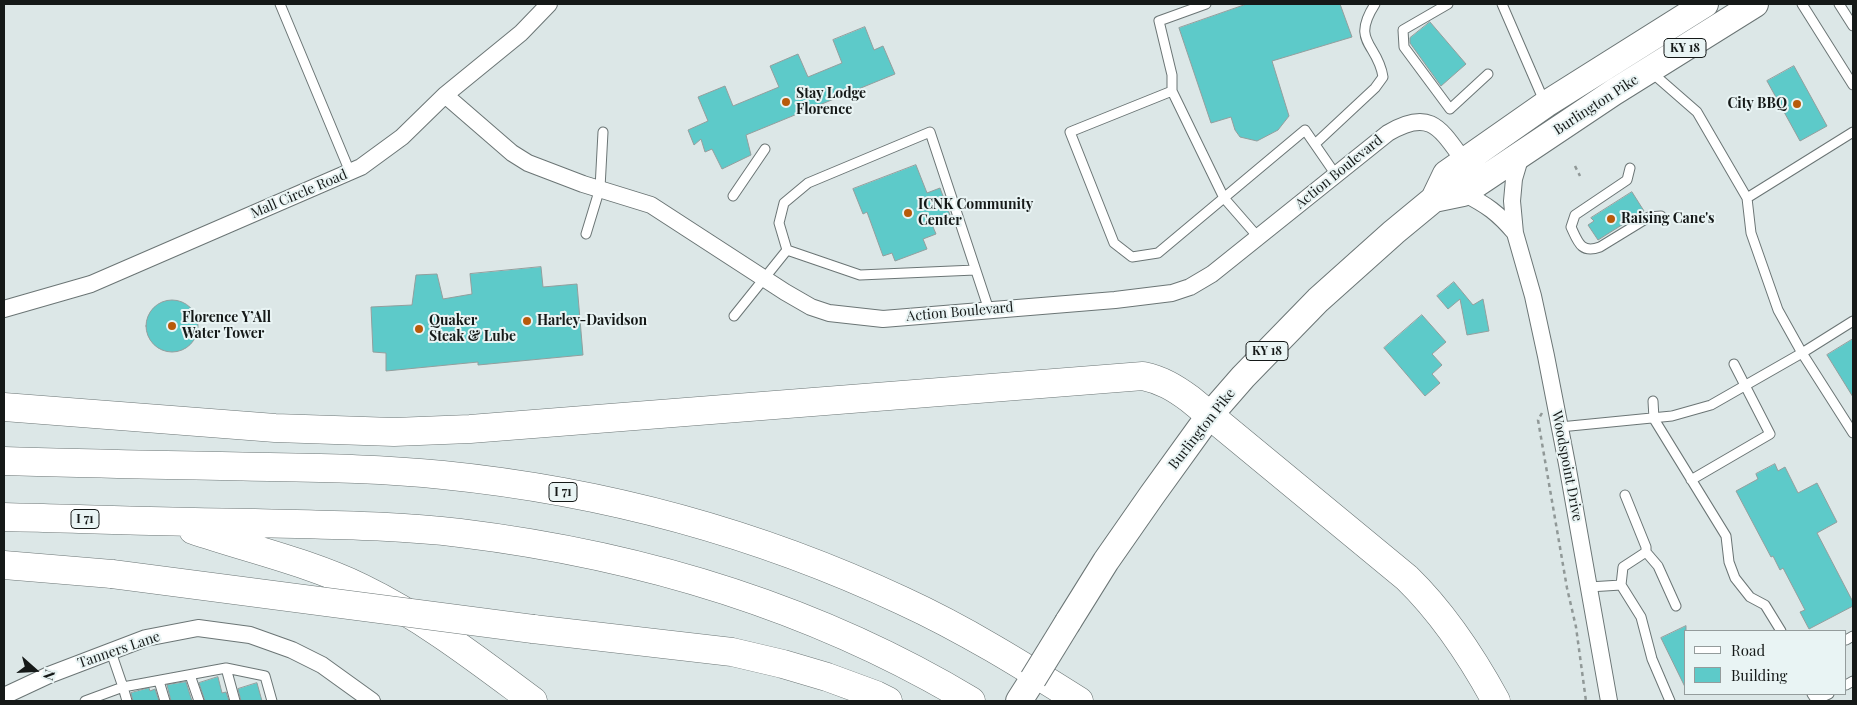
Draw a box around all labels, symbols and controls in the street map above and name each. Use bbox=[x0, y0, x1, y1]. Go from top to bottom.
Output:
road number: KY 18 bbox=[1664, 38, 1706, 58]
street label: Burlington Pike bbox=[1550, 71, 1642, 139]
place label: Stay Lodge Florence bbox=[796, 86, 866, 118]
marker: Stay Lodge Florence bbox=[780, 96, 792, 108]
place label: City BBQ bbox=[1727, 96, 1787, 112]
marker: City BBQ bbox=[1791, 98, 1803, 110]
street label: Action Boulevard bbox=[1292, 132, 1386, 212]
street label: Mall Circle Road bbox=[248, 166, 350, 222]
place label: ICNK Community Center bbox=[918, 197, 1033, 230]
marker: ICNK Community Center bbox=[902, 207, 914, 219]
place label: Raising Cane's bbox=[1621, 211, 1715, 227]
marker: Raising Cane's bbox=[1605, 213, 1617, 225]
street label: Action Boulevard bbox=[906, 299, 1014, 325]
place label: Florence Y’All Water Tower bbox=[182, 310, 271, 342]
place label: Quaker Steak & Lube bbox=[429, 313, 516, 346]
place label: Harley-Davidson bbox=[537, 313, 647, 329]
marker: Harley-Davidson bbox=[521, 315, 533, 327]
marker: Florence Y’All Water Tower bbox=[166, 320, 178, 332]
marker: Quaker Steak & Lube bbox=[413, 323, 425, 335]
road number: KY 18 bbox=[1246, 342, 1288, 361]
street label: Burlington Pike bbox=[1165, 385, 1239, 473]
street label: Woodspoint Drive bbox=[1548, 409, 1586, 523]
road number: I 71 bbox=[549, 482, 577, 502]
road number: I 71 bbox=[71, 509, 99, 528]
street label: Tanners Lane bbox=[76, 628, 162, 672]
legend bbox=[1684, 630, 1847, 695]
text: Road bbox=[1731, 640, 1765, 660]
north arrow bbox=[10, 645, 60, 695]
text: Building bbox=[1731, 665, 1787, 685]
text: N bbox=[39, 667, 60, 683]

